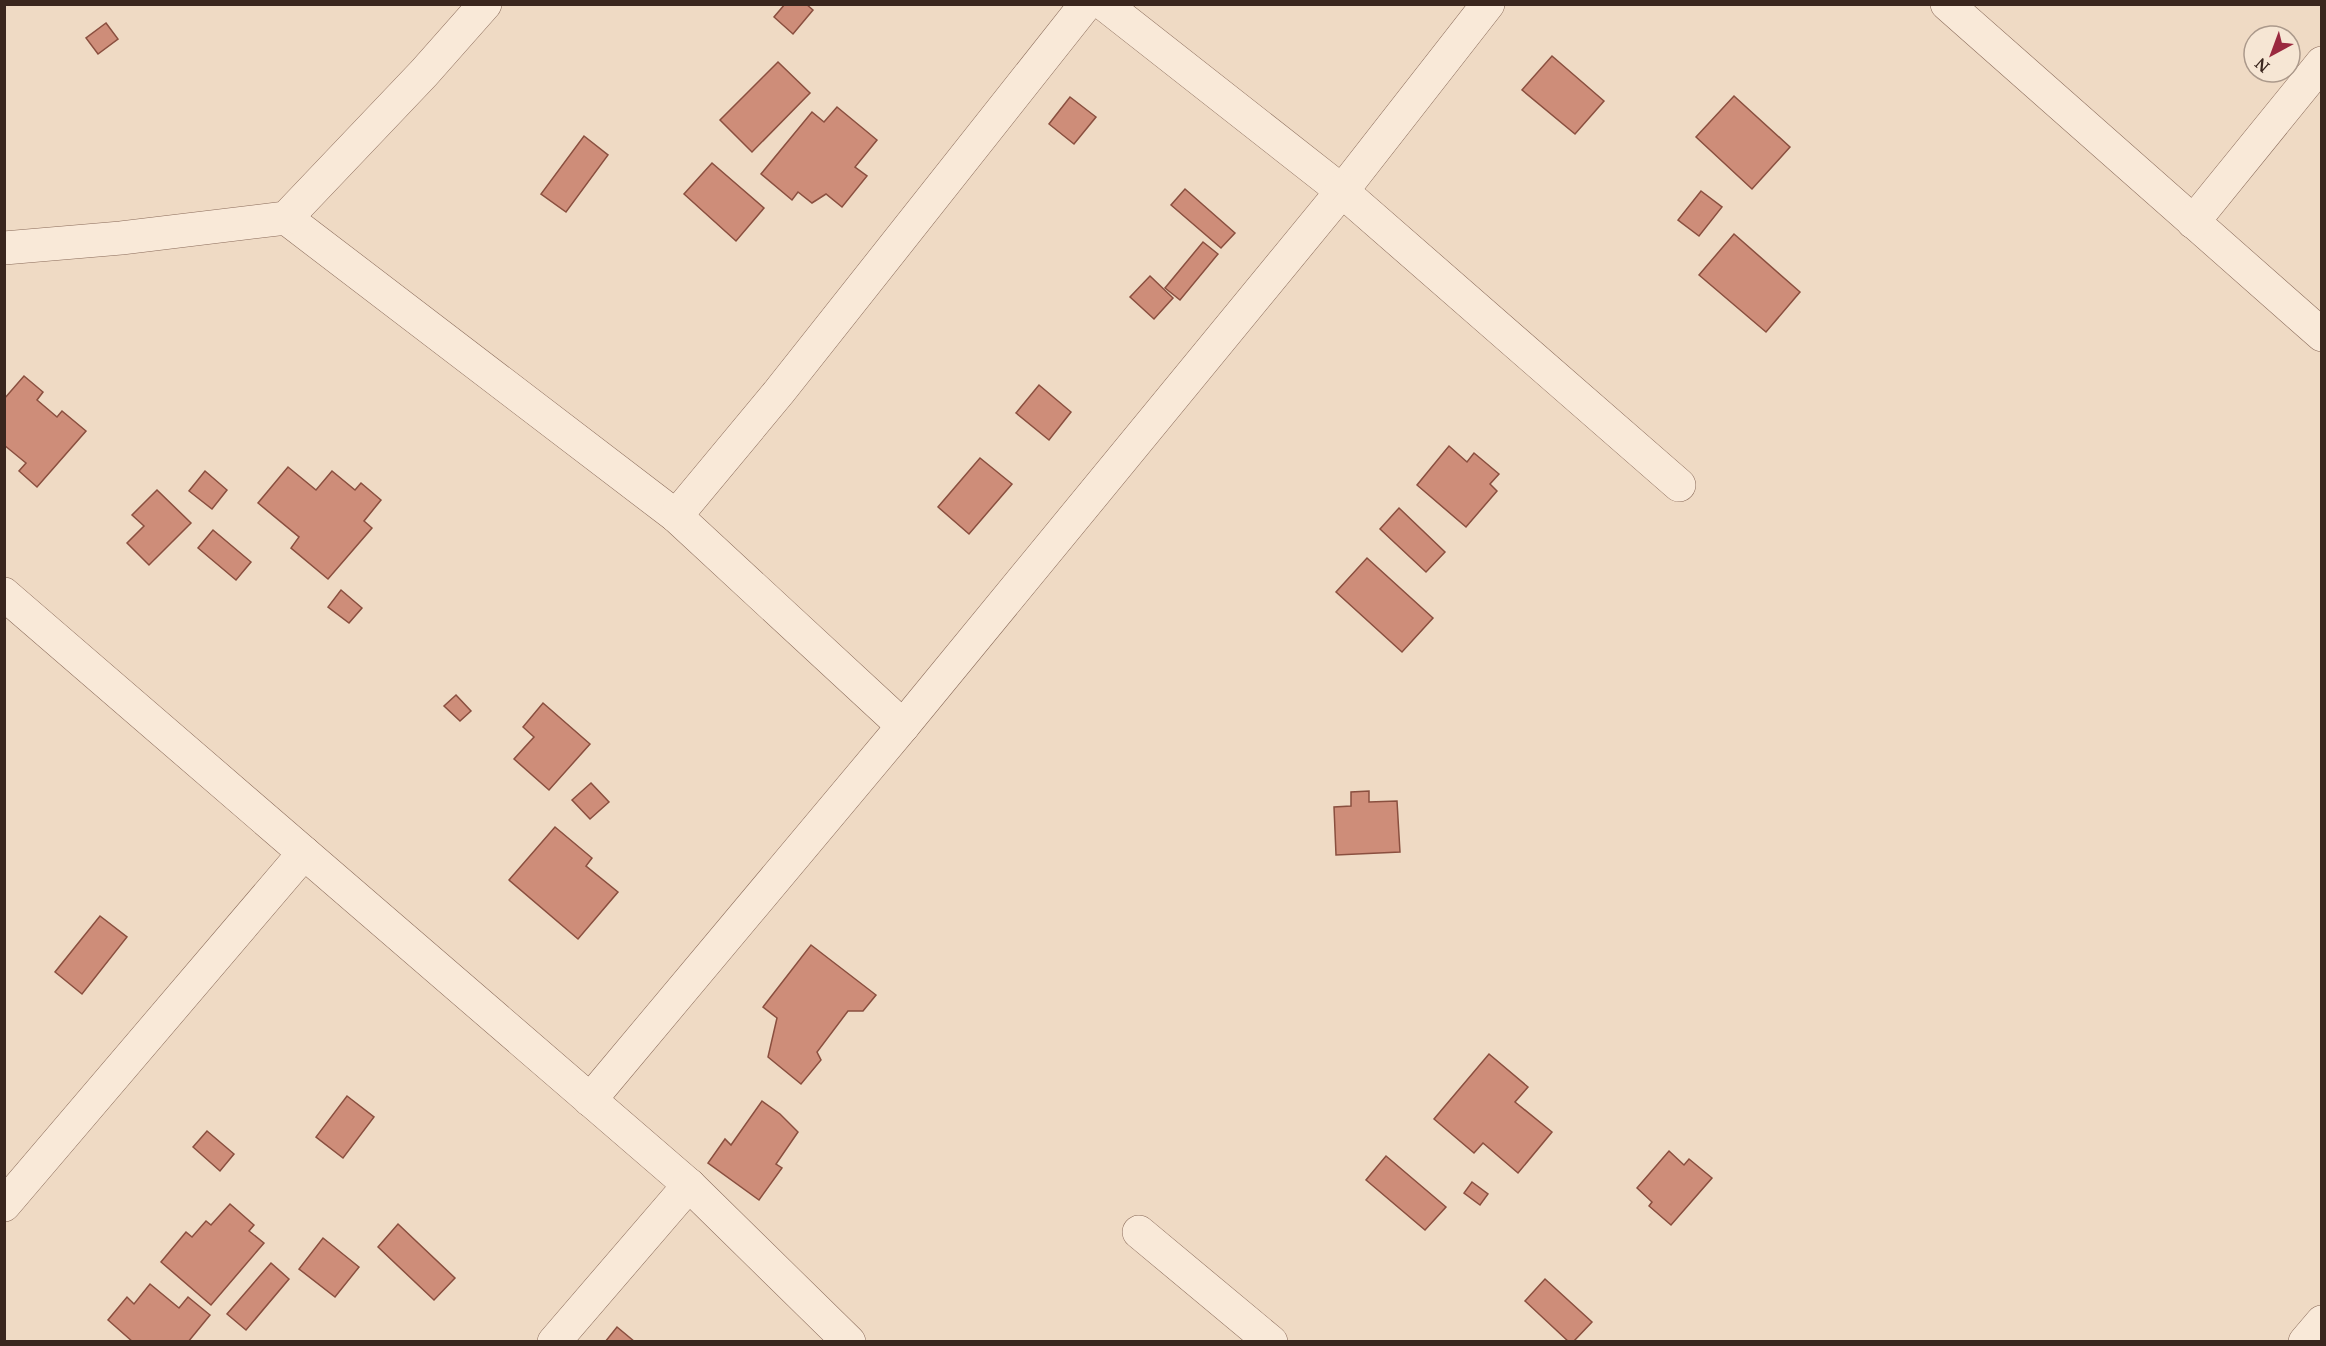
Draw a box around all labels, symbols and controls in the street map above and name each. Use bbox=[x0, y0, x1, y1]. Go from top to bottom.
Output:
north arrow bbox=[2242, 24, 2302, 84]
text: N bbox=[2250, 53, 2274, 78]

